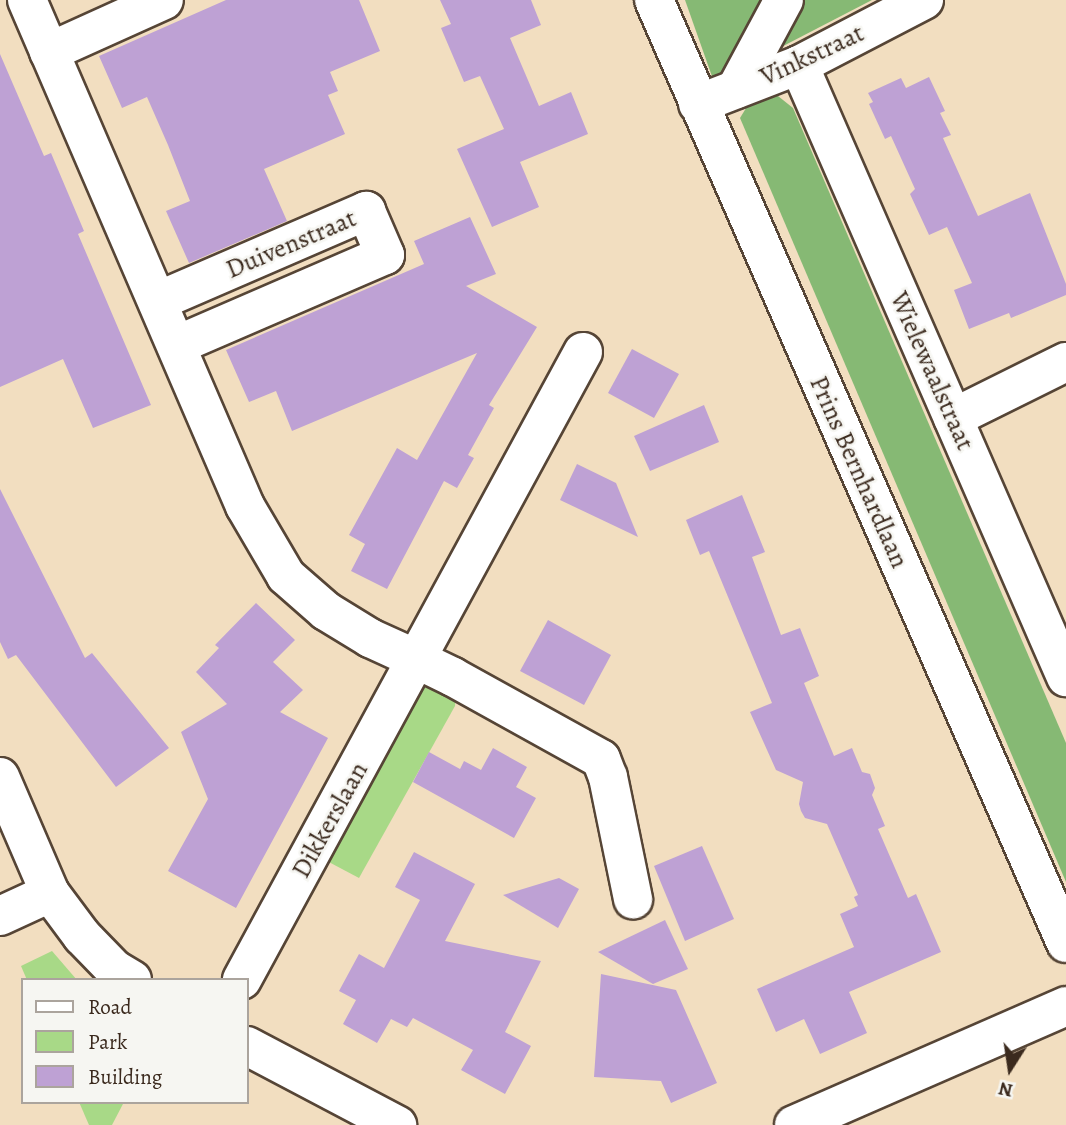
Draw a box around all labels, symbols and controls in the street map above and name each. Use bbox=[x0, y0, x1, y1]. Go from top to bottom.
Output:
street label: Vinkstraat bbox=[755, 17, 869, 93]
street label: Duivenstraat bbox=[221, 203, 361, 285]
street label: Wielewaalstraat bbox=[883, 287, 981, 455]
street label: Prins Bernhardlaan bbox=[803, 371, 915, 573]
street label: Dikkerslaan bbox=[285, 757, 375, 883]
legend bbox=[21, 978, 248, 1104]
text: Road bbox=[88, 993, 132, 1021]
text: Park bbox=[88, 1028, 127, 1056]
north arrow bbox=[975, 1034, 1045, 1104]
text: Building bbox=[88, 1063, 162, 1091]
text: N bbox=[996, 1075, 1015, 1104]

